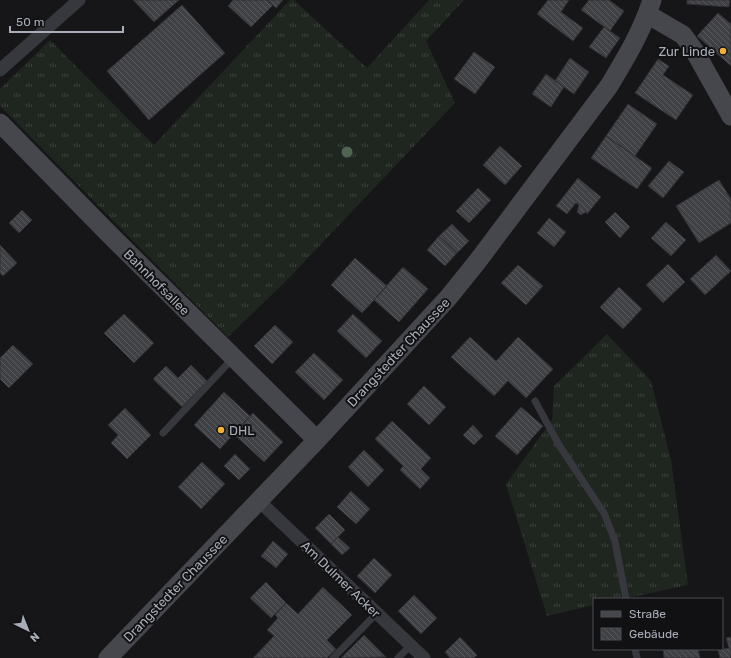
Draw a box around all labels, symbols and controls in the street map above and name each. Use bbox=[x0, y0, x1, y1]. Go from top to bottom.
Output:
scale bar bbox=[10, 8, 123, 34]
text: 50 m bbox=[16, 15, 44, 29]
place label: Zur Linde bbox=[658, 44, 715, 59]
marker: Zur Linde bbox=[718, 46, 728, 56]
street label: Bahnhofsallee bbox=[121, 246, 193, 318]
street label: Drangstedter Chaussee bbox=[344, 295, 453, 410]
place label: DHL bbox=[229, 423, 255, 438]
marker: DHL bbox=[216, 425, 226, 435]
street label: Drangstedter Chaussee bbox=[120, 532, 231, 646]
street label: Am Dulmer Acker bbox=[298, 538, 383, 621]
legend bbox=[593, 598, 723, 650]
text: Straße bbox=[629, 607, 666, 621]
north arrow bbox=[8, 610, 48, 650]
text: Gebäude bbox=[629, 627, 679, 641]
text: N bbox=[27, 629, 42, 644]

